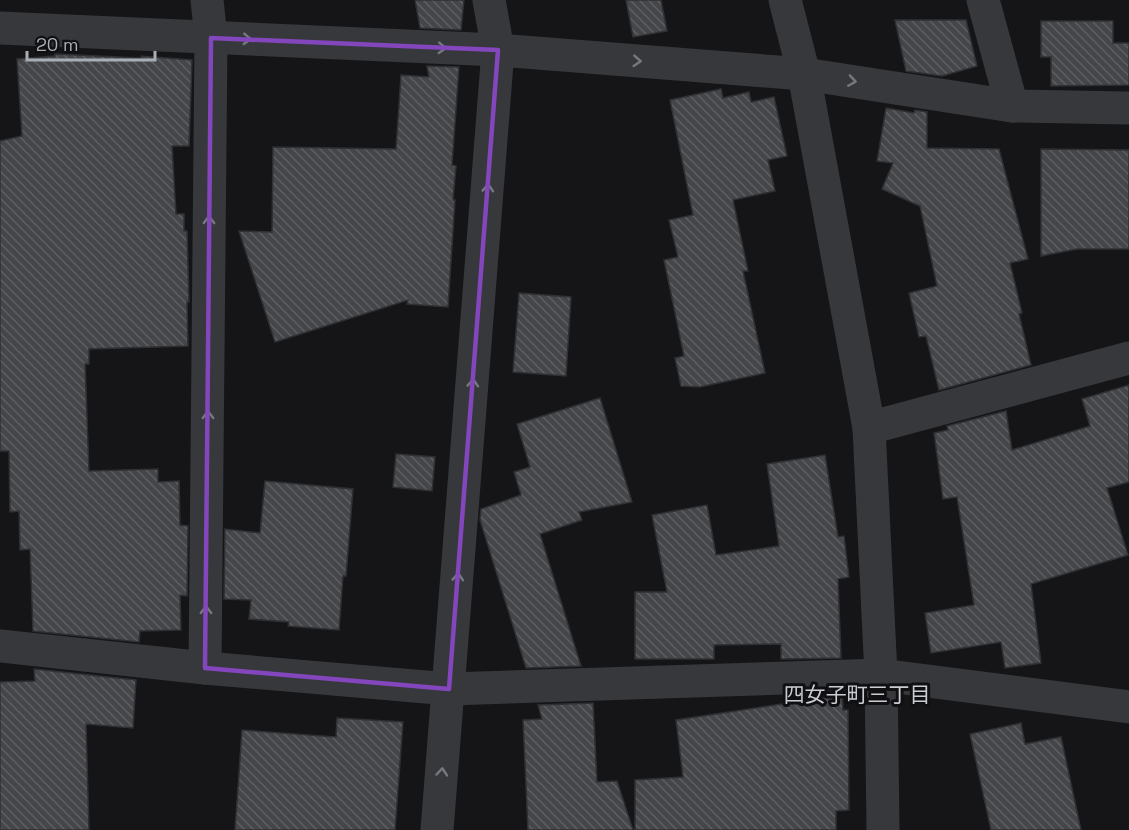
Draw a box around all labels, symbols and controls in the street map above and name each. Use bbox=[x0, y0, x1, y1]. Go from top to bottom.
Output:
scale bar bbox=[27, 24, 154, 62]
text: 20 m bbox=[36, 33, 79, 56]
one-way arrow bbox=[243, 33, 252, 46]
one-way arrow bbox=[438, 41, 447, 54]
one-way arrow bbox=[632, 54, 641, 67]
one-way arrow bbox=[847, 75, 856, 87]
one-way arrow bbox=[481, 184, 494, 193]
one-way arrow bbox=[203, 215, 215, 224]
one-way arrow bbox=[466, 378, 479, 387]
one-way arrow bbox=[202, 410, 214, 419]
one-way arrow bbox=[451, 573, 464, 582]
one-way arrow bbox=[200, 605, 212, 614]
district label: 四女子町三丁目 bbox=[784, 681, 931, 708]
one-way arrow bbox=[435, 767, 448, 776]

